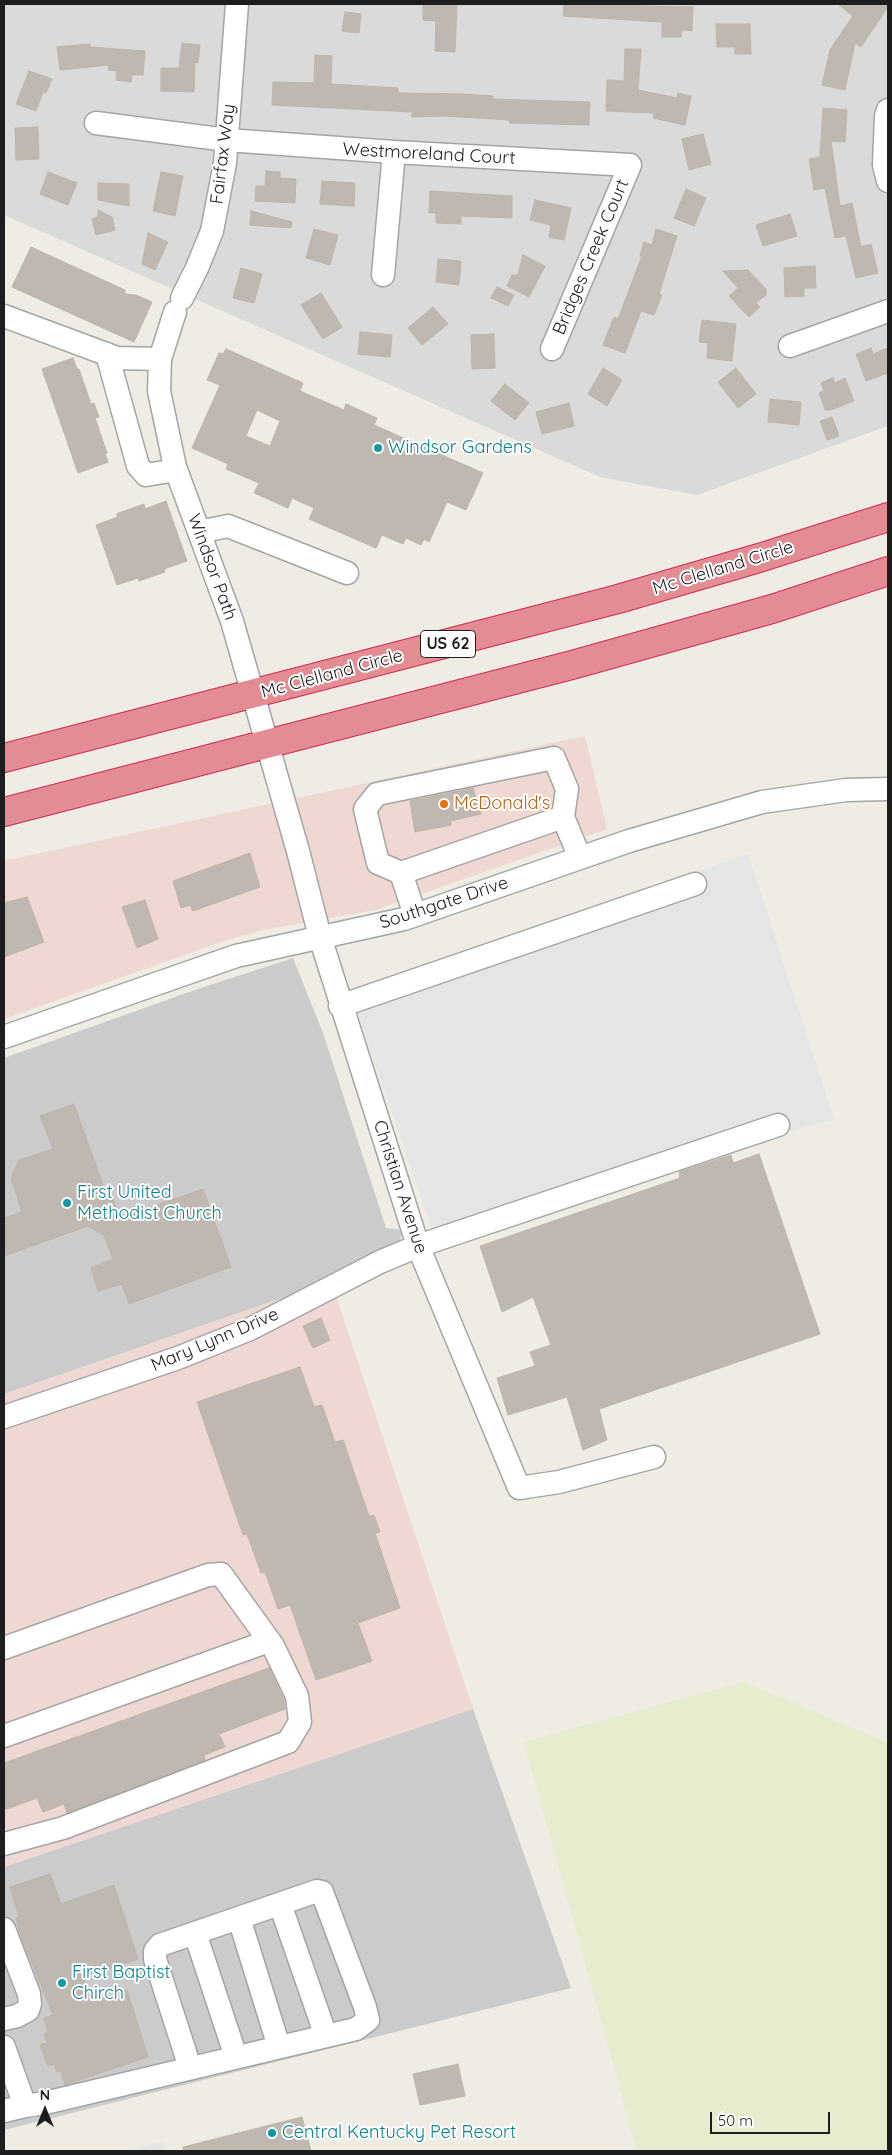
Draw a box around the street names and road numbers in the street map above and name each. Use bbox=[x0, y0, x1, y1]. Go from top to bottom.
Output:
street label: Fairfax Way bbox=[206, 103, 240, 205]
street label: Westmoreland Court bbox=[342, 139, 516, 169]
street label: Bridges Creek Court bbox=[548, 176, 634, 338]
street label: Windsor Path bbox=[183, 511, 241, 623]
street label: Mc Clelland Circle bbox=[650, 536, 796, 600]
road number: US 62 bbox=[420, 630, 476, 658]
street label: Mc Clelland Circle bbox=[259, 645, 405, 703]
street label: Southgate Drive bbox=[377, 872, 511, 934]
street label: Christian Avenue bbox=[368, 1118, 432, 1256]
street label: Mary Lynn Drive bbox=[148, 1303, 282, 1377]

